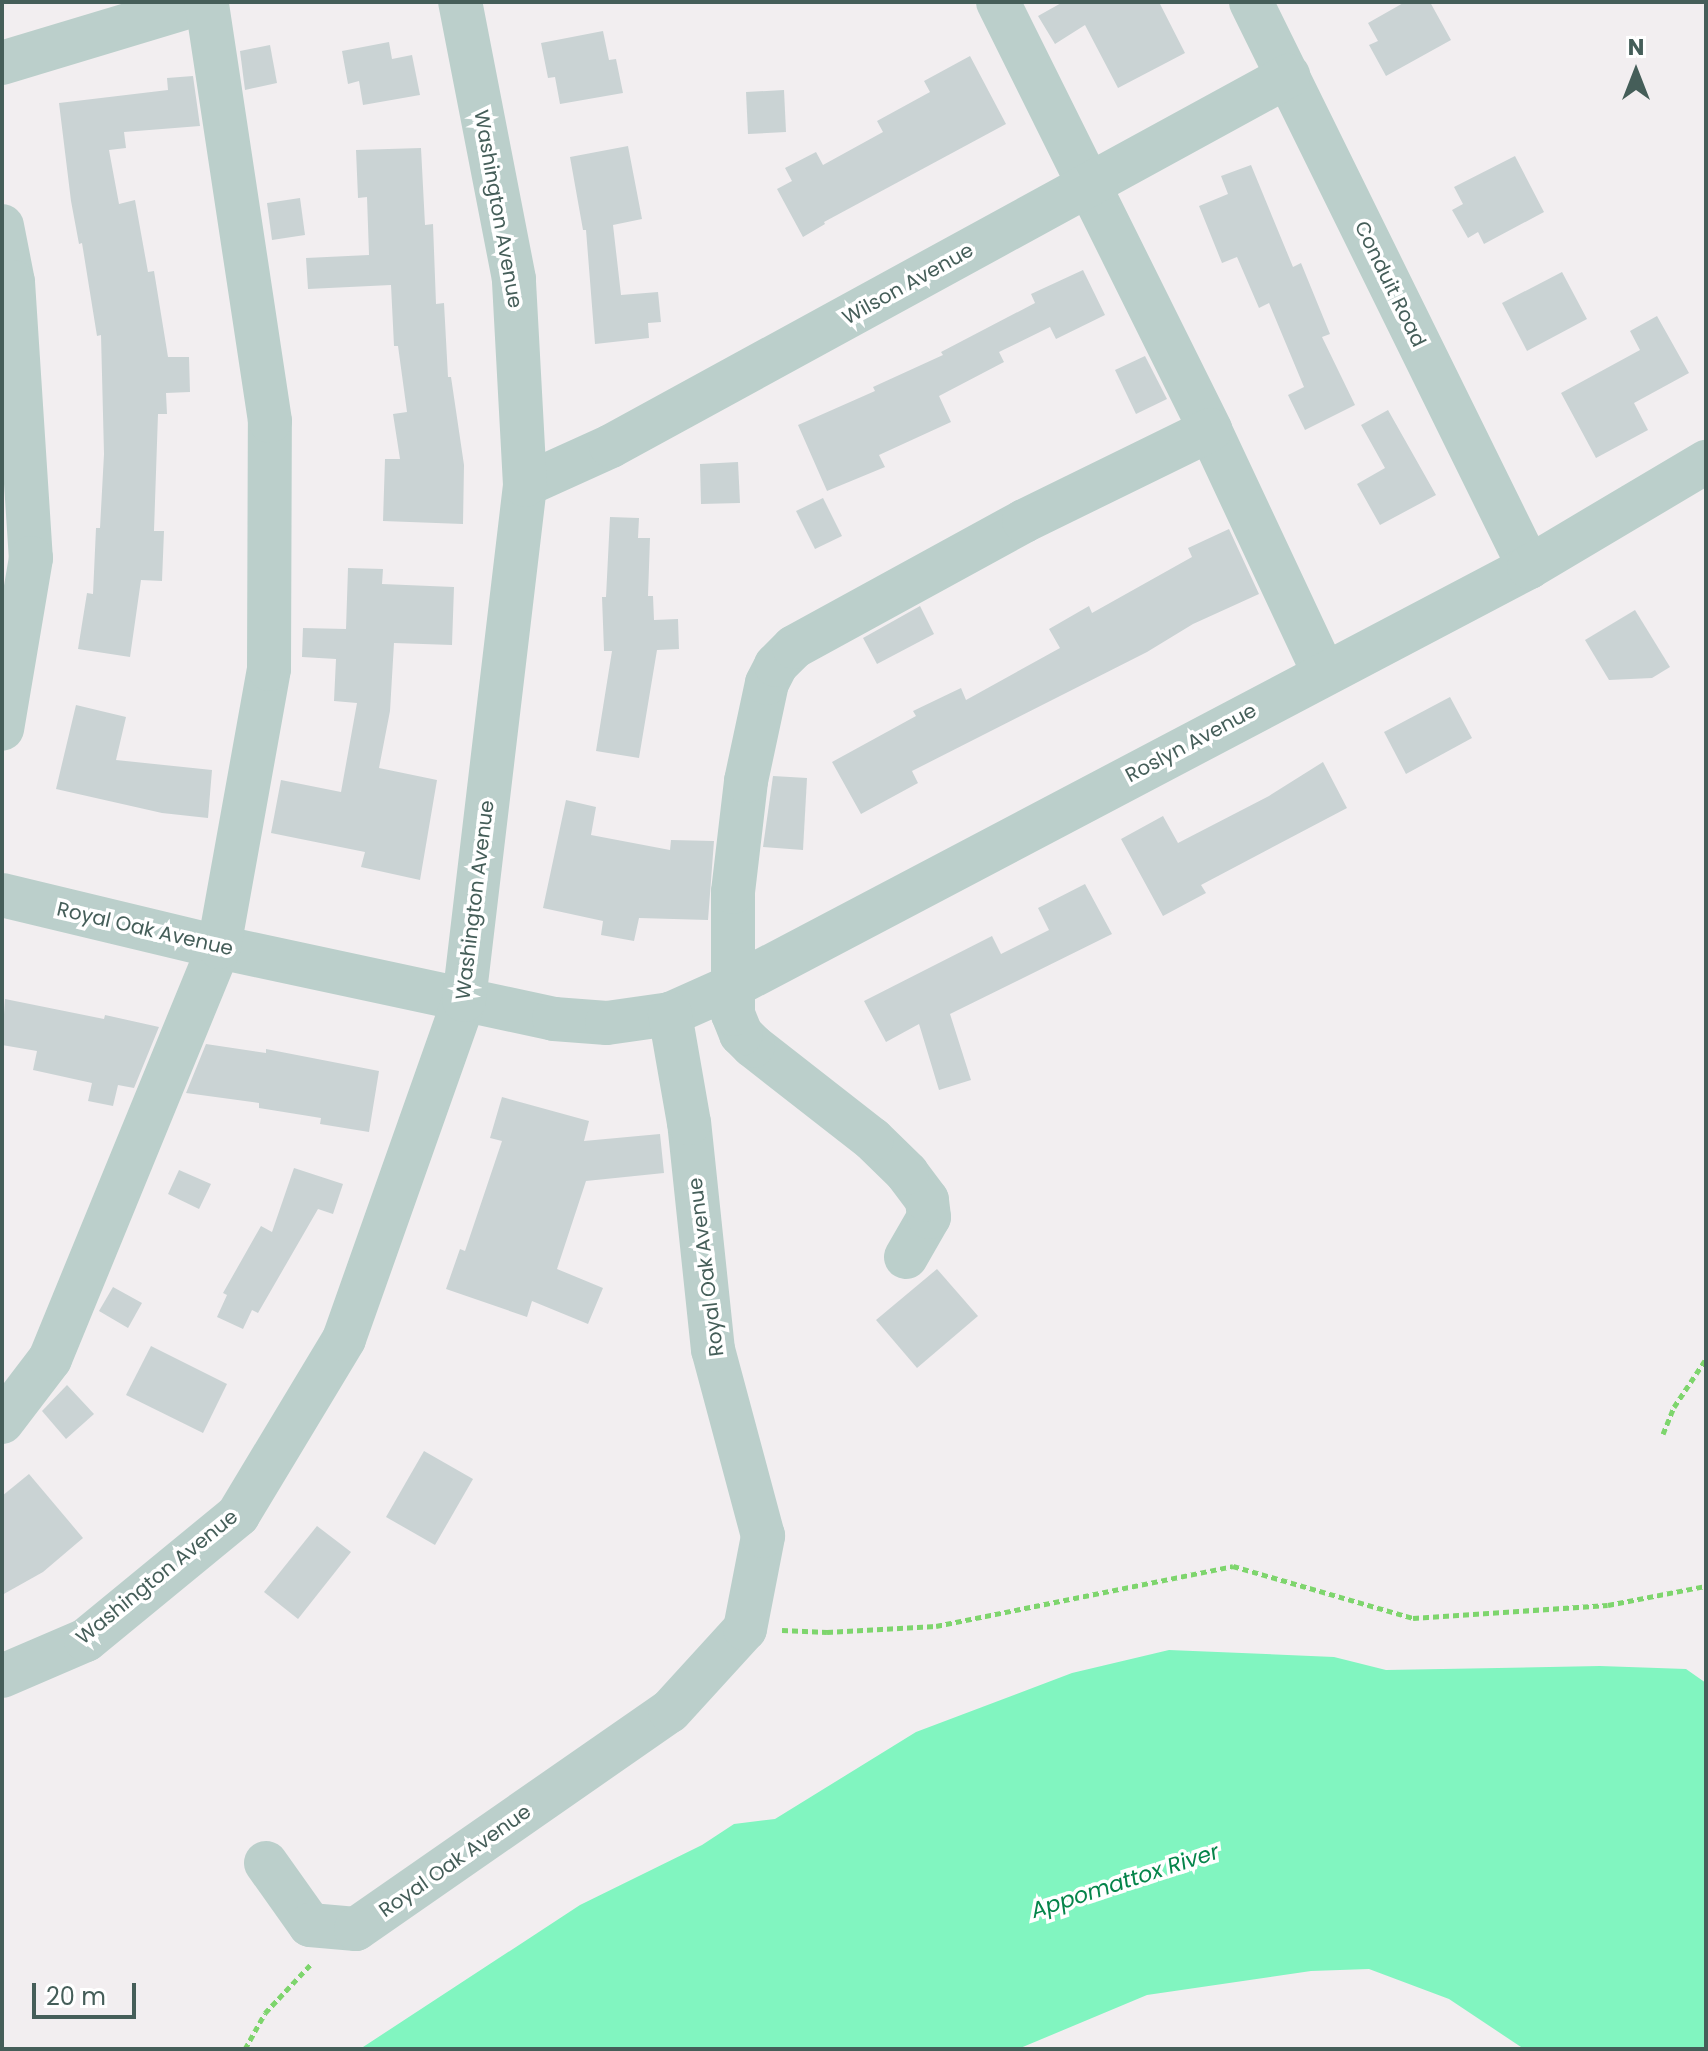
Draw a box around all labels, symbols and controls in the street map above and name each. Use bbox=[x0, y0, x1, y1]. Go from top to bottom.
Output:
north arrow bbox=[1596, 32, 1676, 112]
text: N bbox=[1628, 32, 1644, 63]
street label: Washington Avenue bbox=[469, 108, 527, 310]
street label: Conduit Road bbox=[1349, 217, 1431, 351]
street label: Wilson Avenue bbox=[838, 238, 978, 330]
street label: Roslyn Avenue bbox=[1121, 698, 1261, 788]
street label: Washington Avenue bbox=[451, 799, 499, 1001]
street label: Royal Oak Avenue bbox=[55, 897, 235, 961]
street label: Royal Oak Avenue bbox=[683, 1176, 729, 1358]
street label: Washington Avenue bbox=[71, 1504, 243, 1650]
street label: Royal Oak Avenue bbox=[374, 1800, 536, 1922]
water label: Appomattox River bbox=[1028, 1838, 1222, 1924]
scale bar bbox=[36, 1967, 140, 2017]
text: 20 m bbox=[46, 1980, 106, 2013]

